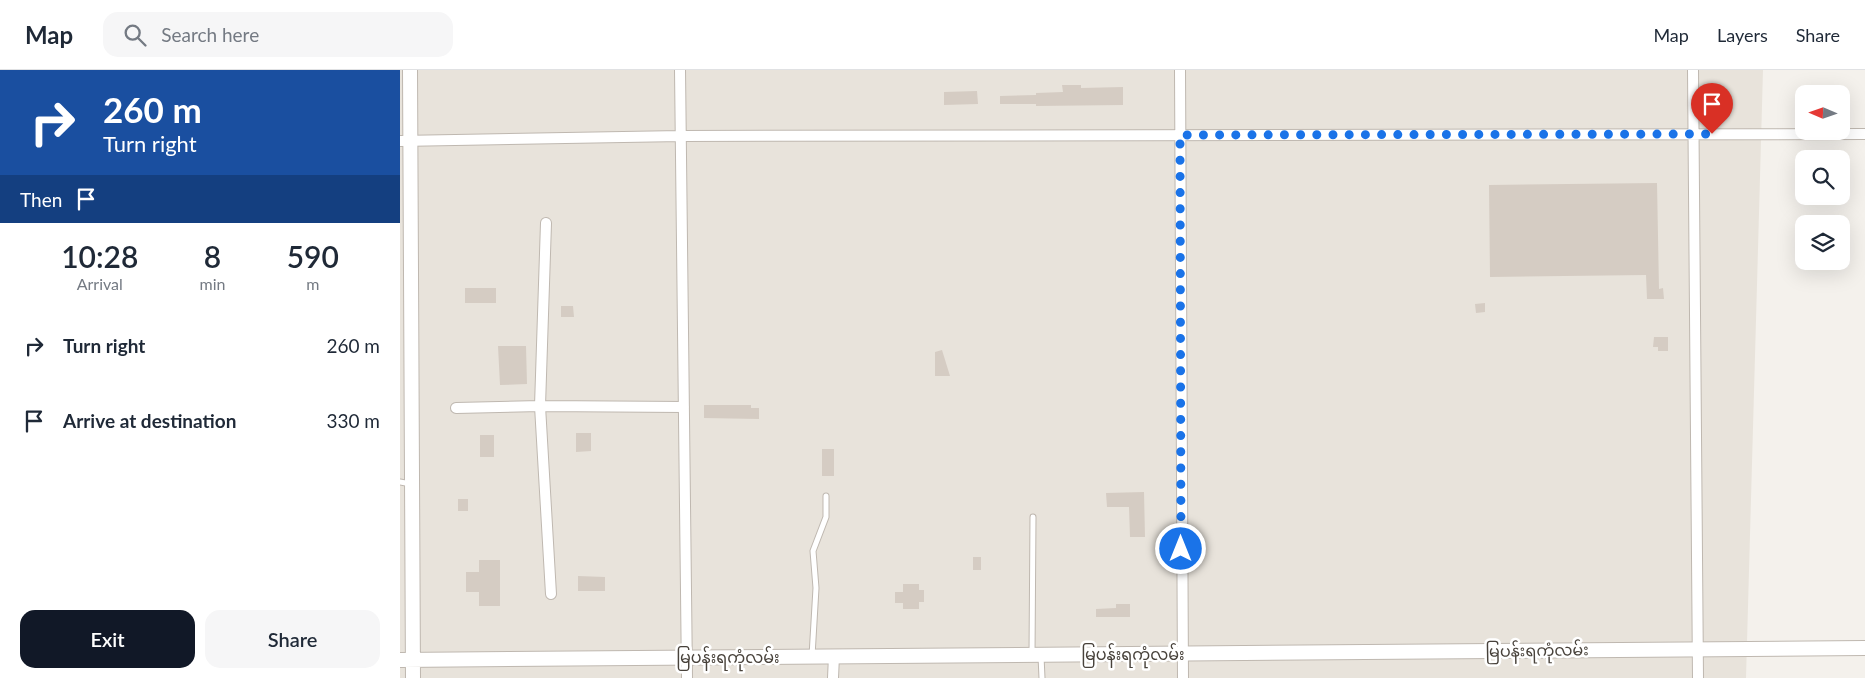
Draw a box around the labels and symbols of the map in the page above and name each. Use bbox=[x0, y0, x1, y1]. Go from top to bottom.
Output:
pin bbox=[1691, 83, 1733, 134]
north arrow bbox=[1795, 85, 1850, 140]
position arrow bbox=[1154, 522, 1206, 574]
street label: မြပန်းရကုံလမ်း bbox=[1485, 638, 1589, 666]
street label: မြပန်းရကုံလမ်း bbox=[1081, 643, 1185, 669]
street label: မြပန်းရကုံလမ်း bbox=[676, 646, 780, 672]

